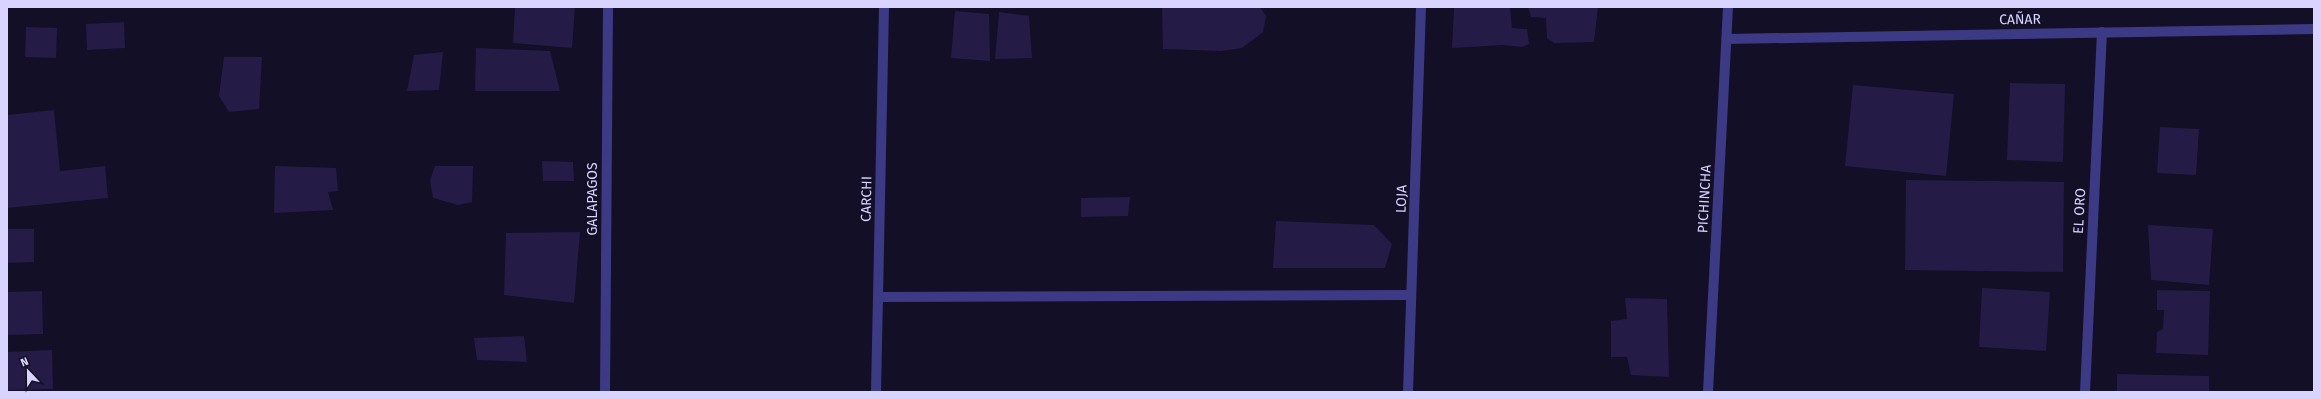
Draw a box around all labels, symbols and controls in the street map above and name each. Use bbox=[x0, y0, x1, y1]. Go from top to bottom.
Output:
street label: CAÑAR bbox=[1999, 11, 2042, 28]
street label: GALAPAGOS bbox=[584, 162, 601, 236]
street label: PICHINCHA bbox=[1694, 164, 1715, 234]
street label: CARCHI bbox=[858, 176, 875, 222]
street label: LOJA bbox=[1393, 185, 1410, 213]
street label: EL ORO bbox=[2070, 188, 2089, 234]
north arrow bbox=[8, 351, 48, 391]
text: N bbox=[19, 355, 30, 370]

